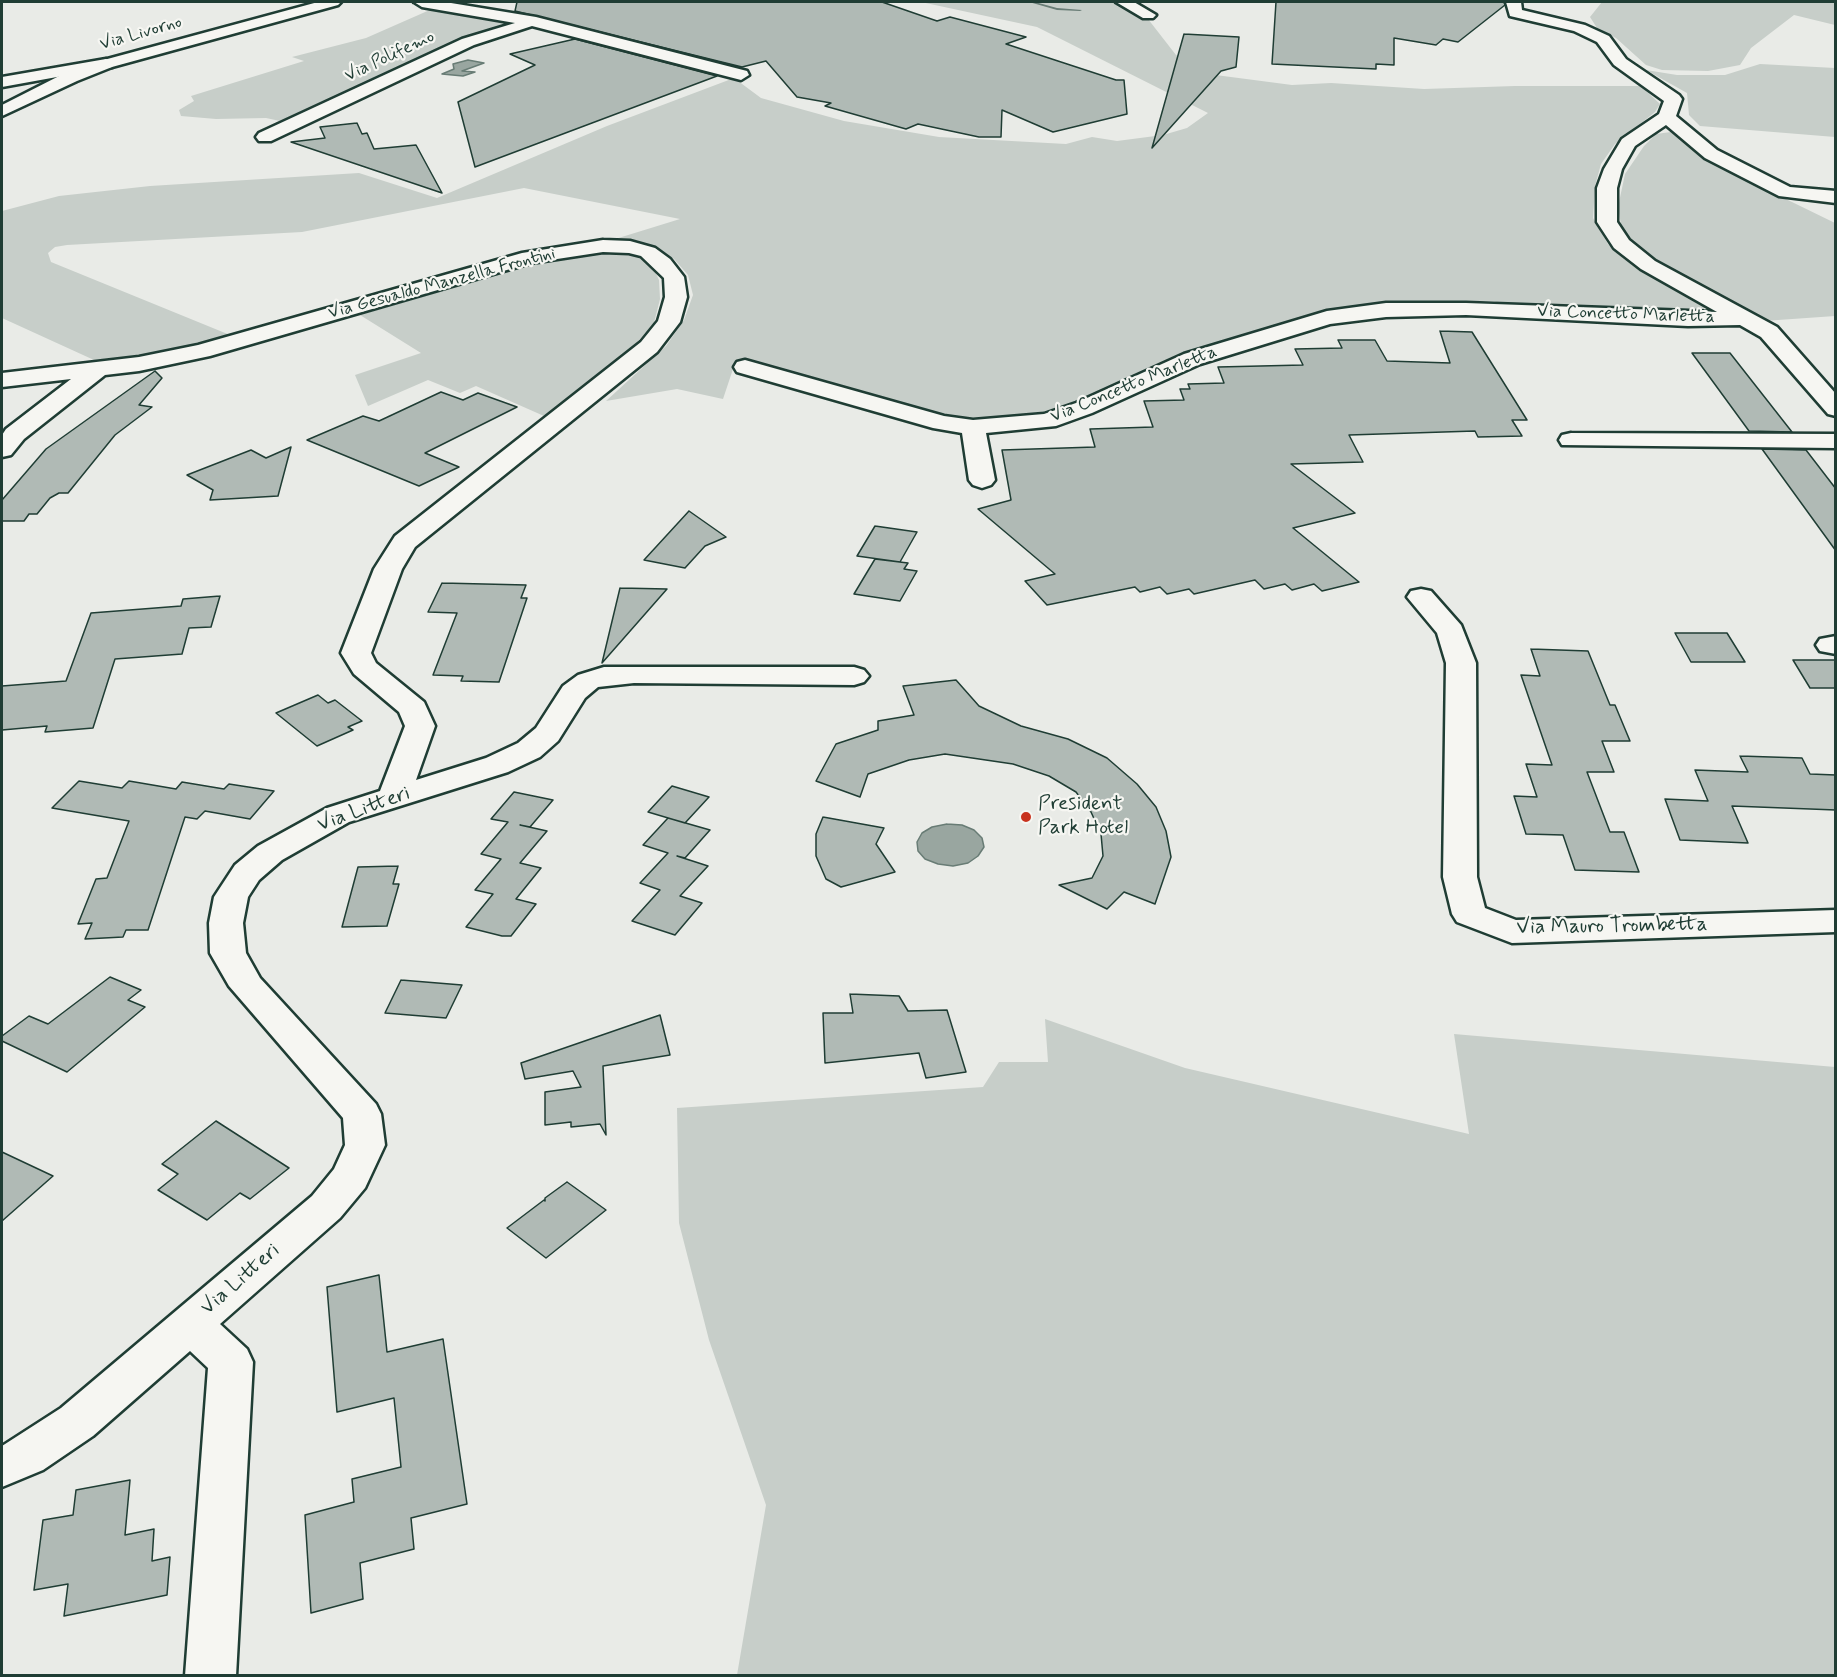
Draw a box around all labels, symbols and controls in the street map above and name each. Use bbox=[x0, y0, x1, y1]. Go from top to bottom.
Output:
street label: Via Livorno bbox=[97, 12, 185, 56]
street label: Via Polifemo bbox=[342, 27, 438, 87]
street label: Via Gesualdo Manzella Frontini bbox=[326, 243, 558, 325]
street label: Via Concetto Marletta bbox=[1537, 301, 1715, 329]
street label: Via Concetto Marletta bbox=[1048, 342, 1220, 428]
street label: Via Litteri bbox=[314, 782, 414, 838]
place label: President Park Hotel bbox=[1038, 792, 1128, 842]
marker: President Park Hotel bbox=[1019, 810, 1033, 824]
street label: Via Mauro Trombetta bbox=[1516, 913, 1708, 941]
street label: Via Litteri bbox=[196, 1239, 286, 1321]

